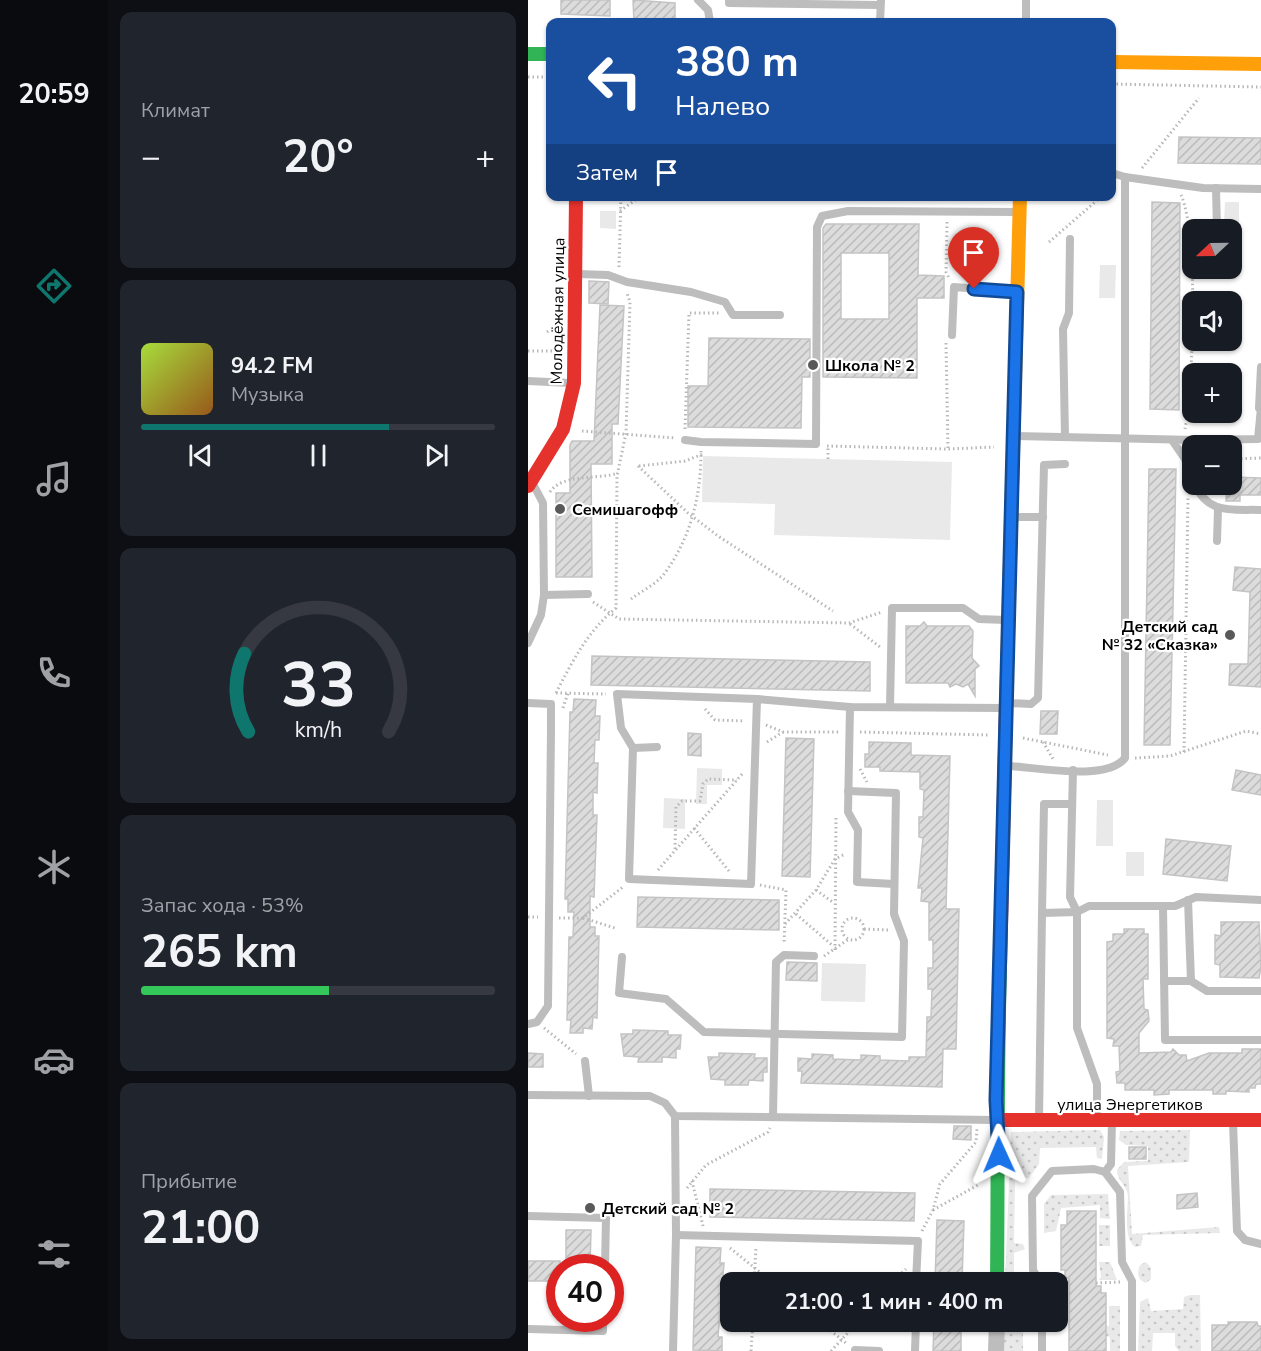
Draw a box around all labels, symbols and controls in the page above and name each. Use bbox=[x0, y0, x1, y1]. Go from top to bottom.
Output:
text: 380 m bbox=[675, 34, 799, 91]
icon: left bbox=[576, 42, 654, 120]
text: 20:59 bbox=[18, 76, 90, 113]
text: Налево bbox=[675, 88, 770, 125]
text: Климат bbox=[141, 97, 210, 124]
text: 20° bbox=[282, 127, 354, 188]
text: − bbox=[141, 135, 161, 180]
text: + bbox=[475, 135, 495, 180]
icon: arrive bbox=[650, 156, 683, 189]
text: Затем bbox=[576, 158, 638, 188]
north arrow bbox=[1182, 219, 1242, 279]
map controls bbox=[1182, 219, 1242, 495]
pin bbox=[948, 227, 999, 289]
icon: arrive bbox=[957, 236, 990, 269]
street label: Молодёжная улица bbox=[546, 237, 570, 385]
icon: directions bbox=[33, 265, 75, 307]
button: sound bbox=[1182, 291, 1242, 351]
text: 94.2 FM bbox=[231, 351, 313, 381]
place label: Школа № 2 bbox=[825, 355, 915, 377]
marker: Школа № 2 bbox=[806, 358, 820, 372]
button: + bbox=[1182, 363, 1242, 423]
text: Музыка bbox=[231, 381, 304, 408]
button: − bbox=[1182, 435, 1242, 495]
icon: previous bbox=[184, 439, 217, 472]
icon: pause bbox=[302, 439, 335, 472]
icon: next bbox=[420, 439, 453, 472]
icon: music bbox=[33, 458, 75, 500]
place label: Семишагофф bbox=[572, 499, 678, 521]
marker: Семишагофф bbox=[553, 502, 567, 516]
place label: Детский сад № 32 «Сказка» bbox=[1102, 616, 1218, 656]
marker: Детский сад № 32 «Сказка» bbox=[1223, 628, 1237, 642]
text: 33 bbox=[281, 644, 355, 729]
icon: phone bbox=[33, 652, 75, 694]
text: km/h bbox=[294, 716, 342, 746]
icon: climate bbox=[33, 846, 75, 888]
text: Запас хода · 53% bbox=[141, 892, 304, 919]
text: 265 km bbox=[141, 922, 298, 983]
icon: car bbox=[33, 1039, 75, 1081]
street label: улица Энергетиков bbox=[1057, 1094, 1203, 1116]
position arrow bbox=[967, 1123, 1031, 1187]
text: Прибытие bbox=[141, 1168, 237, 1195]
text: 21:00 bbox=[141, 1198, 260, 1259]
place label: Детский сад № 2 bbox=[602, 1198, 734, 1220]
marker: Детский сад № 2 bbox=[583, 1201, 597, 1215]
icon: filters bbox=[33, 1233, 75, 1275]
speed limit sign: 40 bbox=[546, 1254, 624, 1332]
text: 21:00 · 1 мин · 400 m bbox=[785, 1287, 1003, 1317]

